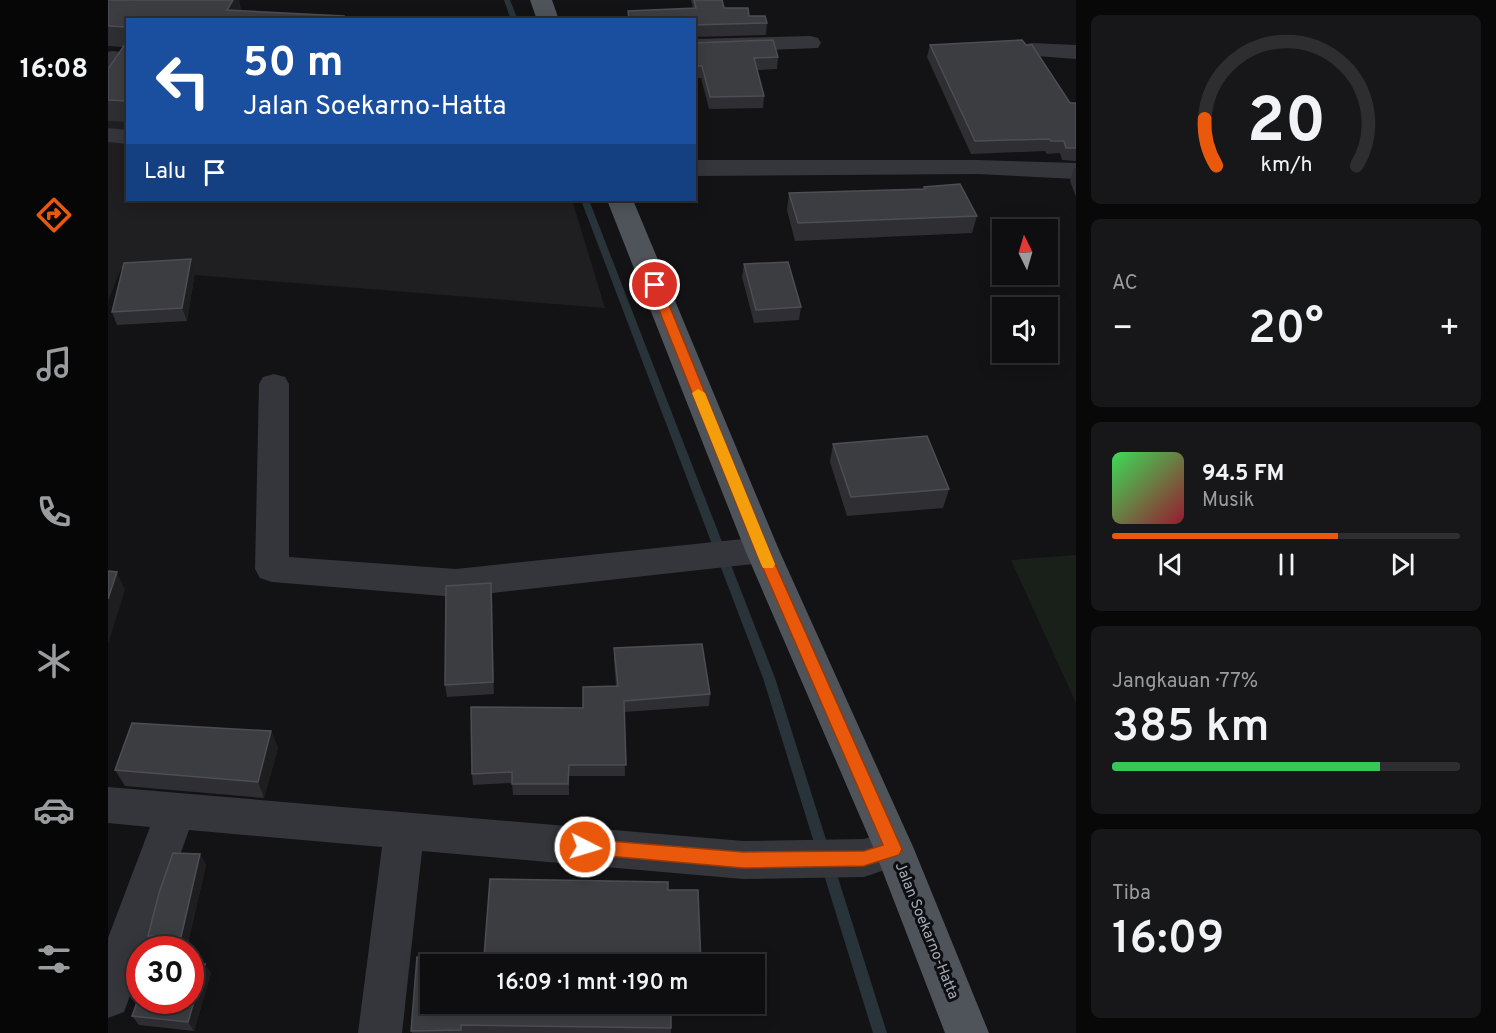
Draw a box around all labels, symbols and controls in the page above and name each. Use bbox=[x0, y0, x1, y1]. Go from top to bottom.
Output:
text: 50 m bbox=[243, 38, 344, 91]
icon: left bbox=[144, 42, 222, 120]
text: 16:08 bbox=[20, 53, 88, 87]
text: 20 bbox=[1246, 85, 1326, 164]
text: Jalan Soekarno-Hatta bbox=[243, 90, 507, 124]
text: km/h bbox=[1260, 153, 1312, 180]
icon: arrive bbox=[198, 156, 231, 189]
text: Lalu bbox=[144, 159, 186, 186]
icon: directions bbox=[33, 194, 75, 236]
north arrow bbox=[992, 219, 1058, 285]
map controls bbox=[992, 219, 1058, 363]
pin bbox=[629, 259, 680, 310]
icon: arrive bbox=[638, 268, 671, 301]
text: AC bbox=[1112, 271, 1138, 297]
button: sound bbox=[992, 297, 1058, 363]
text: 20° bbox=[1248, 302, 1324, 359]
text: − bbox=[1112, 309, 1133, 351]
text: + bbox=[1439, 309, 1460, 351]
icon: music bbox=[33, 343, 75, 385]
text: 94.5 FM bbox=[1202, 461, 1284, 488]
text: Musik bbox=[1202, 488, 1254, 514]
icon: phone bbox=[33, 491, 75, 533]
icon: previous bbox=[1154, 548, 1187, 581]
icon: pause bbox=[1270, 548, 1303, 581]
icon: next bbox=[1386, 548, 1419, 581]
icon: climate bbox=[33, 640, 75, 682]
text: Jangkauan · 77% bbox=[1112, 669, 1258, 695]
text: 385 km bbox=[1112, 700, 1270, 757]
icon: car bbox=[33, 789, 75, 831]
position arrow bbox=[553, 815, 617, 879]
street label: Jalan Soekarno-Hatta bbox=[890, 860, 962, 1002]
text: Tiba bbox=[1112, 881, 1151, 907]
text: 16:09 bbox=[1112, 912, 1224, 969]
speed limit sign: 30 bbox=[126, 936, 204, 1014]
icon: filters bbox=[33, 938, 75, 980]
text: 16:09 · 1 mnt · 190 m bbox=[497, 970, 688, 997]

